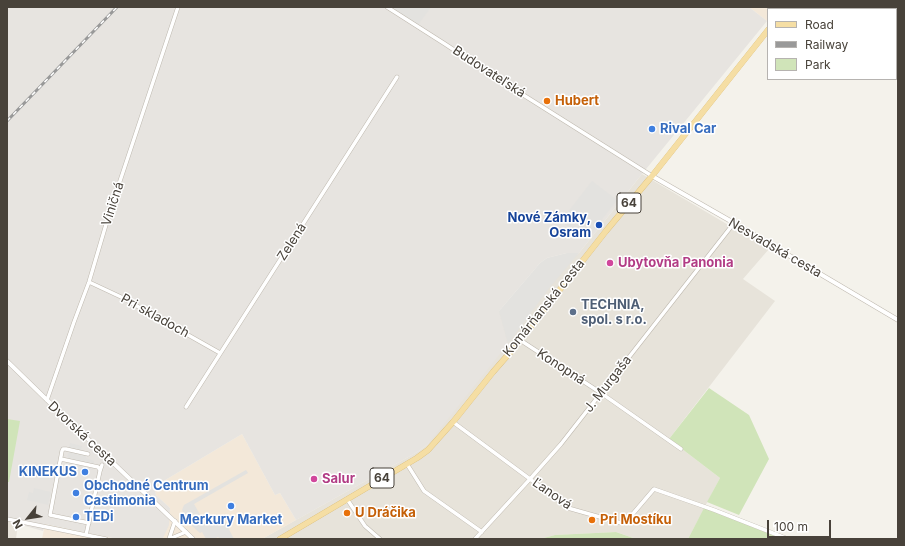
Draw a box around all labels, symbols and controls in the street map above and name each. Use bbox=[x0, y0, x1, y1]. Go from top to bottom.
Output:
legend bbox=[767, 8, 897, 80]
text: Road bbox=[805, 17, 834, 32]
text: Railway bbox=[805, 37, 848, 52]
street label: Budovateľská bbox=[450, 43, 528, 101]
text: Park bbox=[805, 57, 831, 72]
place label: Hubert bbox=[555, 93, 599, 109]
marker: Hubert bbox=[542, 96, 552, 106]
place label: Rival Car bbox=[660, 121, 716, 137]
marker: Rival Car bbox=[647, 124, 657, 134]
street label: Viničná bbox=[99, 180, 127, 228]
road number: 64 bbox=[617, 193, 641, 213]
place label: Nové Zámky, Osram bbox=[508, 210, 591, 241]
street label: Nesvadská cesta bbox=[726, 215, 824, 281]
street label: Zelená bbox=[274, 220, 310, 264]
marker: Nové Zámky, Osram bbox=[594, 220, 604, 230]
place label: Ubytovňa Panonia bbox=[618, 255, 733, 271]
street label: Komárňanská cesta bbox=[500, 256, 588, 360]
marker: Ubytovňa Panonia bbox=[605, 258, 615, 268]
street label: Pri skladoch bbox=[118, 291, 192, 341]
place label: TECHNIA, spol. s r.o. bbox=[581, 297, 647, 328]
marker: TECHNIA, spol. s r.o. bbox=[568, 307, 578, 317]
street label: Konopná bbox=[534, 346, 588, 388]
street label: J. Murgaša bbox=[581, 352, 635, 416]
street label: Dvorská cesta bbox=[45, 398, 119, 470]
place label: KINEKUS bbox=[19, 464, 77, 480]
marker: KINEKUS bbox=[80, 467, 90, 477]
road number: 64 bbox=[370, 468, 394, 488]
place label: Salur bbox=[322, 471, 355, 487]
marker: Salur bbox=[309, 474, 319, 484]
street label: Ľanová bbox=[529, 475, 575, 513]
place label: Obchodné Centrum Castimonia bbox=[84, 478, 209, 509]
marker: Obchodné Centrum Castimonia bbox=[71, 488, 81, 498]
north arrow bbox=[8, 498, 48, 538]
marker: Merkury Market bbox=[226, 501, 236, 511]
place label: U Dráčika bbox=[355, 505, 416, 521]
marker: U Dráčika bbox=[342, 508, 352, 518]
place label: TEDi bbox=[84, 509, 113, 525]
marker: TEDi bbox=[71, 512, 81, 522]
place label: Merkury Market bbox=[180, 512, 282, 528]
place label: Pri Mostíku bbox=[600, 512, 672, 528]
scale bar bbox=[769, 512, 833, 538]
marker: Pri Mostíku bbox=[587, 515, 597, 525]
text: N bbox=[9, 517, 26, 531]
text: 100 m bbox=[774, 519, 808, 534]

